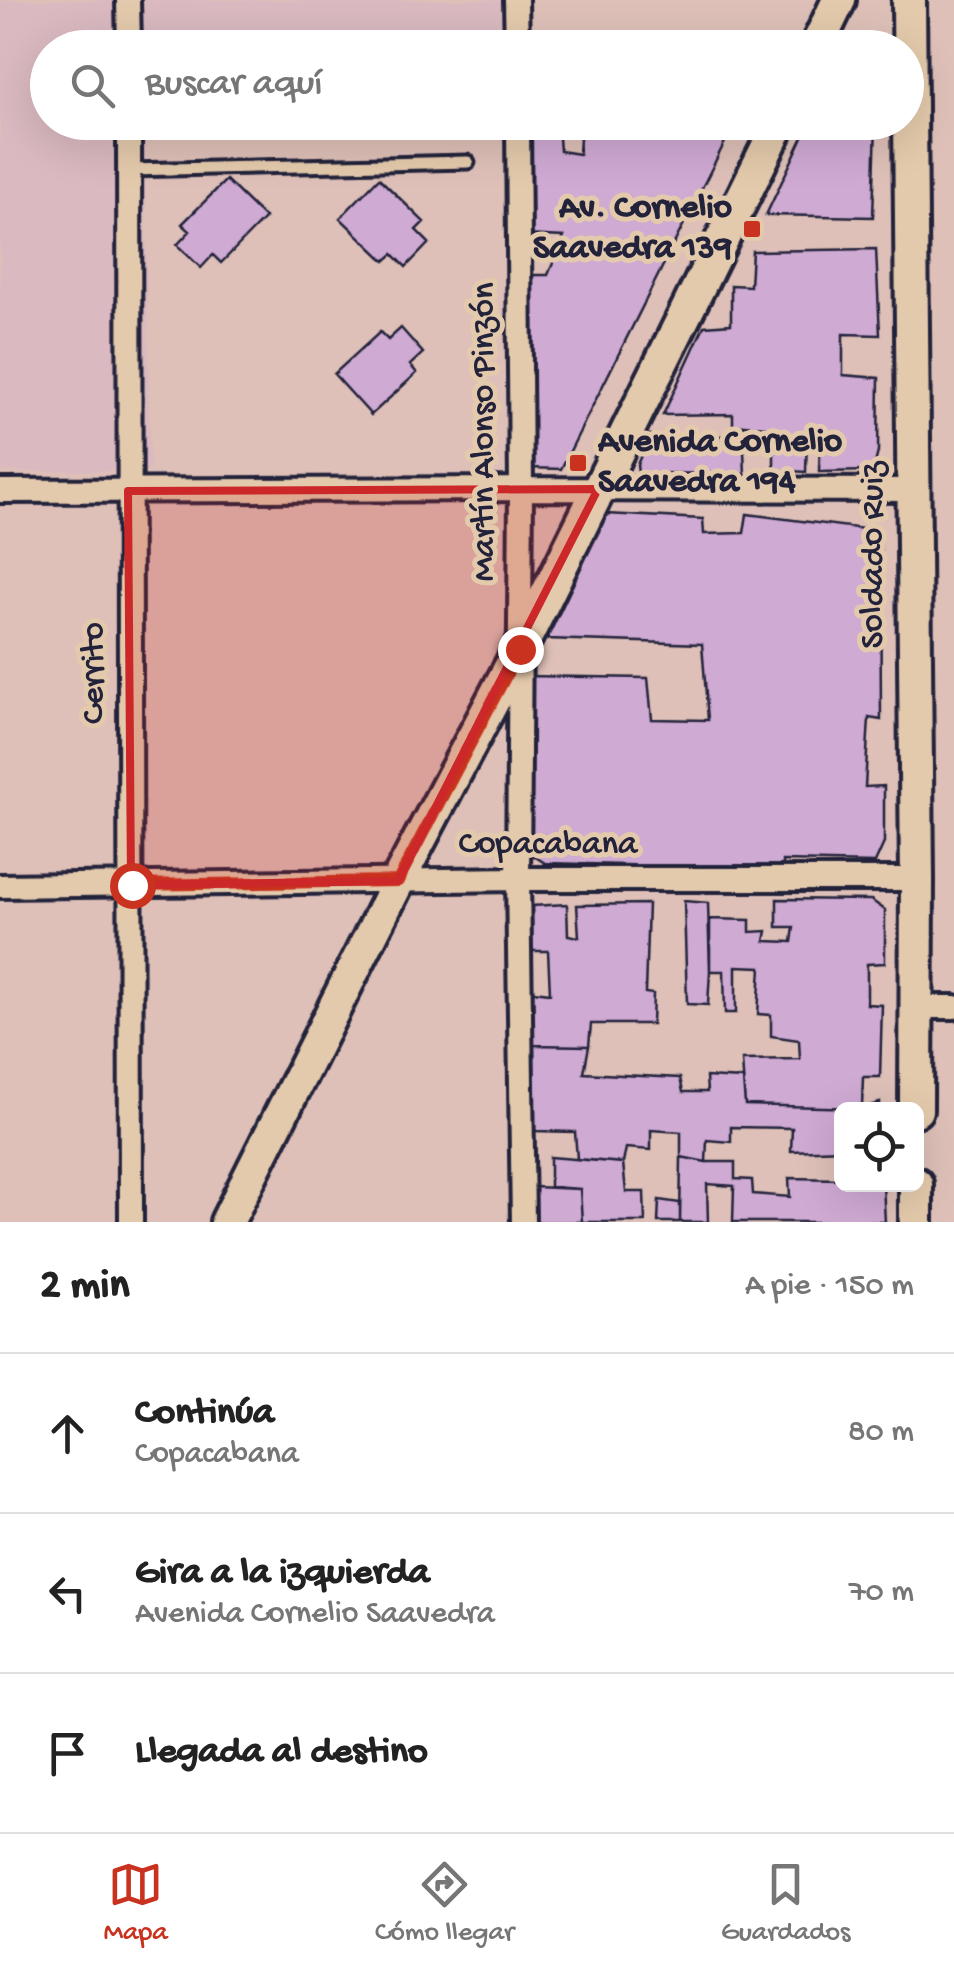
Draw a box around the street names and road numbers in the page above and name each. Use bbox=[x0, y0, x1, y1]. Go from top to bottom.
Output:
street label: Martín Alonso Pinzón bbox=[465, 282, 506, 582]
street label: Soldado Ruiz bbox=[854, 460, 895, 648]
street label: Cerrito bbox=[75, 622, 116, 724]
street label: Copacabana bbox=[458, 825, 639, 866]

